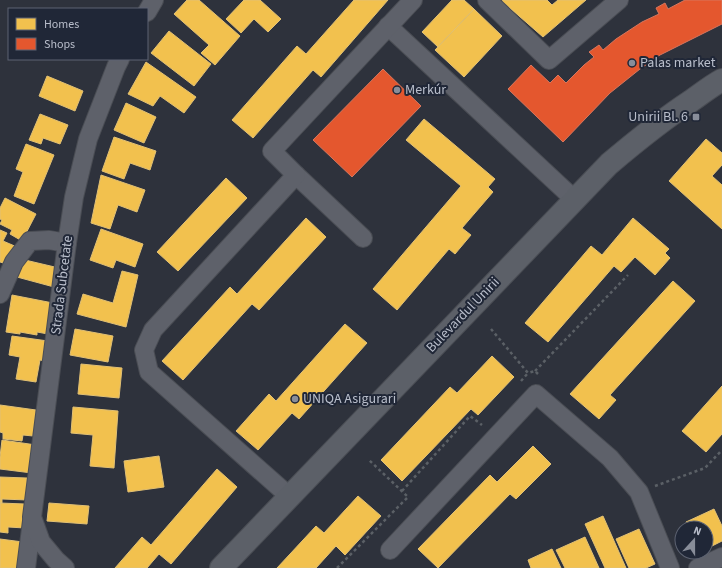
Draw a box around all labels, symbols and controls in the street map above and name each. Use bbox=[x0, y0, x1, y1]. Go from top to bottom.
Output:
legend bbox=[8, 8, 148, 60]
text: Homes bbox=[44, 16, 79, 33]
text: Shops bbox=[44, 36, 75, 53]
place label: Palas market bbox=[640, 53, 716, 73]
marker: Palas market bbox=[627, 58, 637, 68]
place label: Merkúr bbox=[405, 80, 446, 100]
marker: Merkúr bbox=[392, 85, 402, 95]
place label: Unirii Bl. 6 bbox=[628, 107, 688, 127]
marker: Unirii Bl. 6 bbox=[691, 112, 701, 122]
street label: Strada Subcetate bbox=[46, 234, 78, 336]
street label: Bulevardul Unirii bbox=[422, 273, 504, 357]
place label: UNIQA Asigurari bbox=[303, 389, 396, 409]
marker: UNIQA Asigurari bbox=[290, 394, 300, 404]
north arrow bbox=[674, 520, 714, 560]
text: N bbox=[691, 523, 704, 539]

